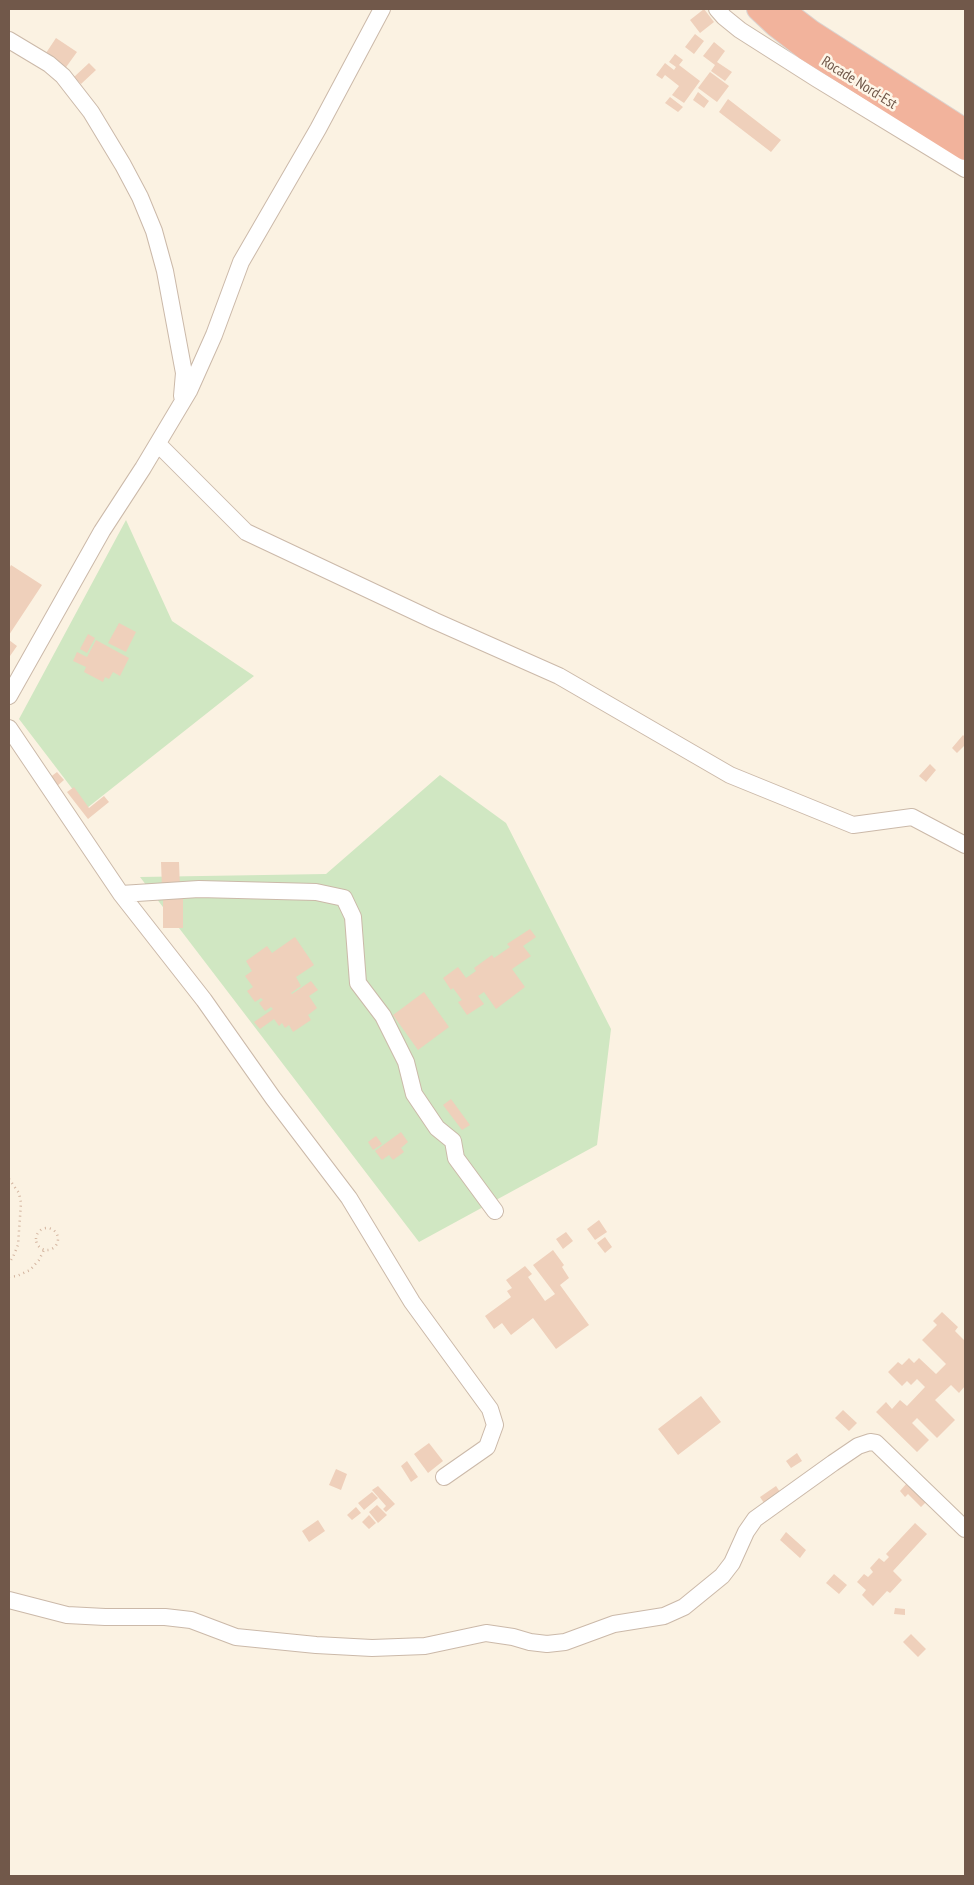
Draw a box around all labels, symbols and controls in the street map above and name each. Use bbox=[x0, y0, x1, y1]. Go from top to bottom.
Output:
street label: Rocade Nord-Est bbox=[818, 53, 900, 113]

